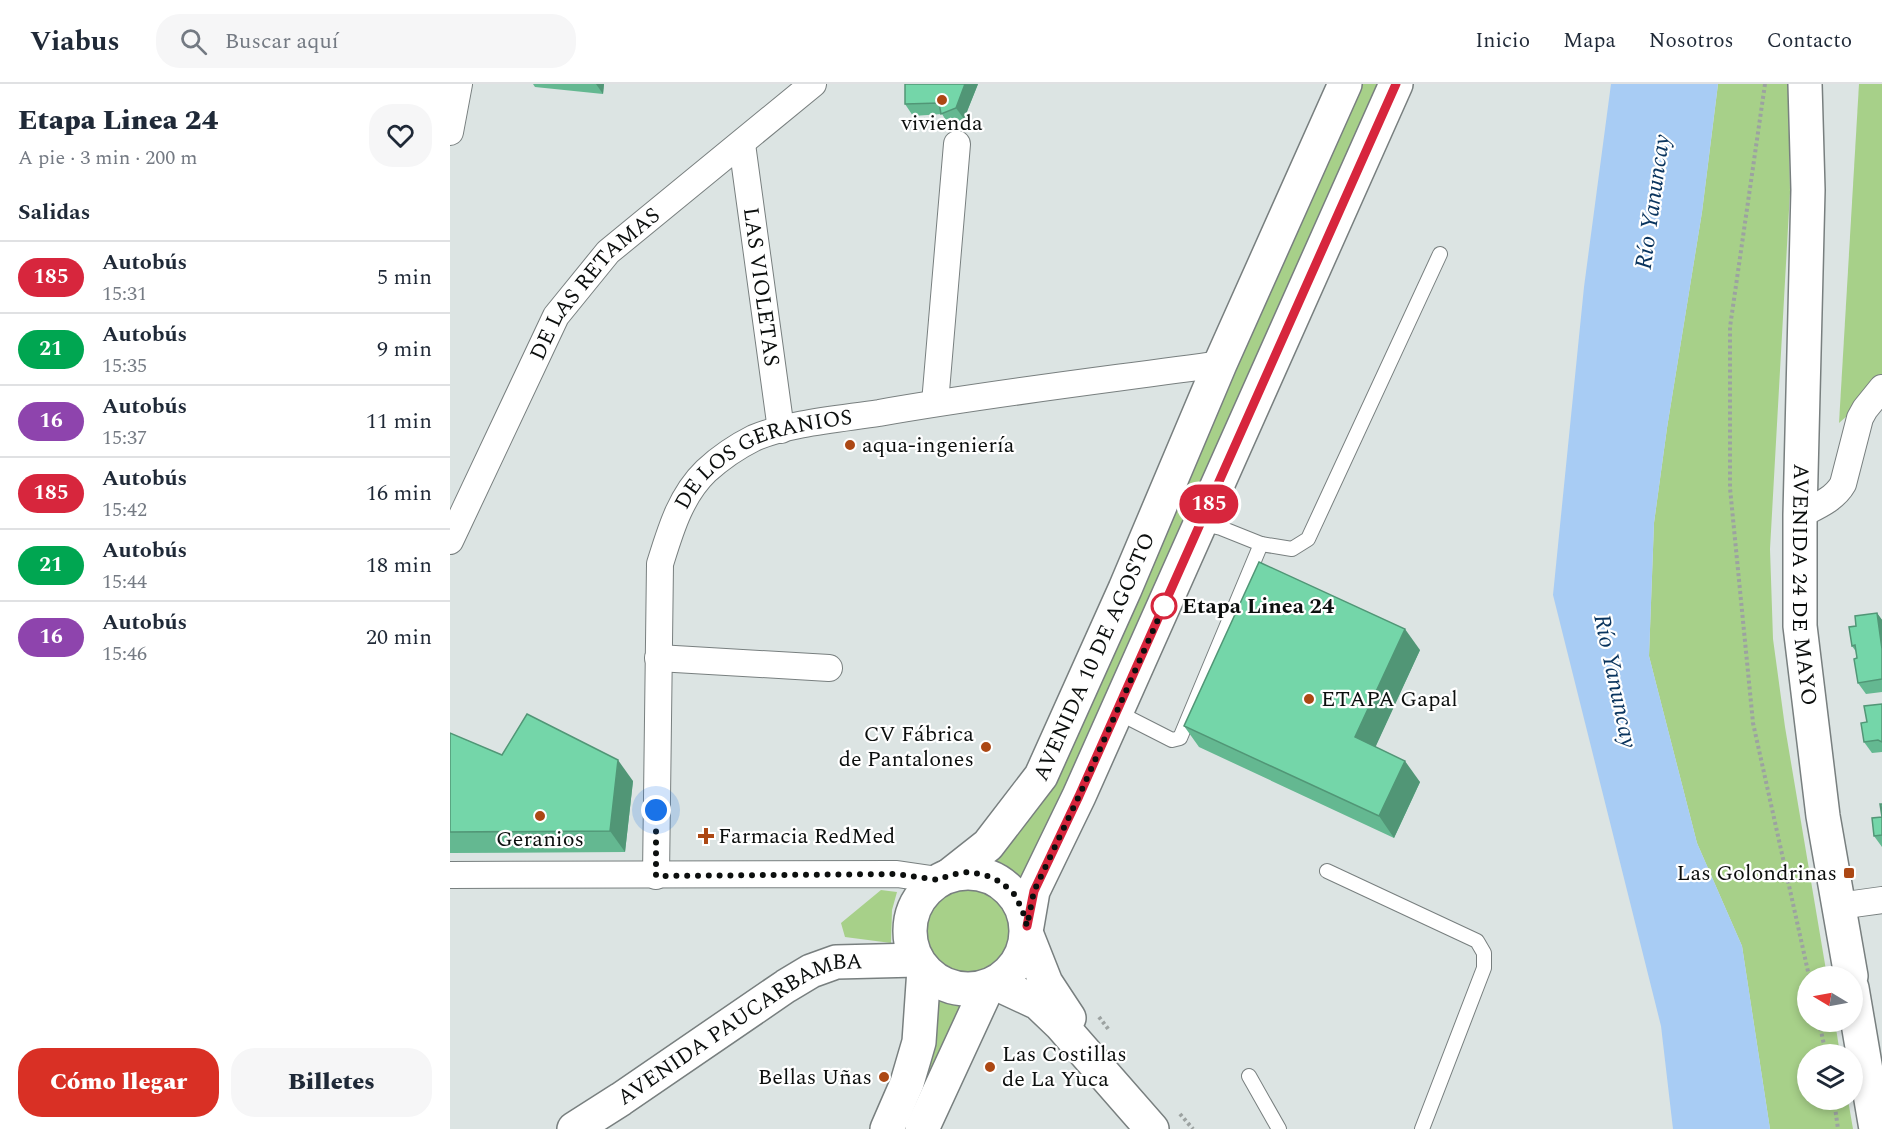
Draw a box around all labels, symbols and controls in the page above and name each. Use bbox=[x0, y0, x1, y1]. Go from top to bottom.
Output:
search box bbox=[156, 14, 576, 68]
text: Viabus bbox=[30, 20, 120, 63]
icon: search bbox=[177, 25, 210, 58]
text: Buscar aquí bbox=[225, 25, 339, 58]
text: Inicio bbox=[1475, 25, 1530, 57]
text: Mapa bbox=[1563, 25, 1616, 57]
text: Nosotros bbox=[1649, 25, 1734, 57]
text: Contacto bbox=[1767, 25, 1852, 57]
marker: vivienda bbox=[935, 93, 949, 107]
text: Etapa Linea 24 bbox=[18, 99, 218, 142]
button: heart bbox=[369, 104, 432, 167]
place label: vivienda bbox=[900, 107, 983, 140]
water label: Río Yanuncay bbox=[1626, 132, 1680, 272]
text: A pie · 3 min · 200 m bbox=[18, 143, 197, 173]
text: Salidas bbox=[18, 196, 90, 229]
street label: DE LAS RETAMAS bbox=[521, 199, 667, 366]
street label: LAS VIOLETAS bbox=[734, 205, 789, 368]
text: Autobús bbox=[102, 246, 187, 279]
text: 185 bbox=[33, 261, 69, 293]
text: 5 min bbox=[377, 261, 432, 294]
text: 15:31 bbox=[102, 279, 147, 309]
text: Autobús bbox=[102, 318, 187, 351]
text: 21 bbox=[39, 333, 63, 365]
text: 9 min bbox=[377, 333, 432, 366]
text: 15:35 bbox=[102, 351, 147, 381]
text: Autobús bbox=[102, 390, 187, 423]
street label: DE LOS GERANIOS bbox=[666, 400, 854, 515]
text: 16 bbox=[39, 405, 63, 437]
text: 11 min bbox=[366, 405, 432, 438]
text: 15:37 bbox=[102, 423, 147, 453]
place label: aqua-ingeniería bbox=[862, 429, 1015, 462]
marker: aqua-ingeniería bbox=[843, 438, 857, 452]
text: Autobús bbox=[102, 462, 187, 495]
street label: AVENIDA 24 DE MAYO bbox=[1784, 463, 1826, 708]
text: 185 bbox=[33, 477, 69, 509]
text: 16 min bbox=[366, 477, 432, 510]
line badge: 185 bbox=[1174, 484, 1244, 524]
text: 185 bbox=[1191, 488, 1227, 520]
text: 15:42 bbox=[102, 495, 147, 525]
street label: AVENIDA 10 DE AGOSTO bbox=[1024, 527, 1164, 786]
text: Autobús bbox=[102, 534, 187, 567]
text: 21 bbox=[39, 549, 63, 581]
text: 18 min bbox=[366, 549, 432, 582]
text: 15:44 bbox=[102, 567, 147, 597]
place label: Etapa Linea 24 bbox=[1182, 590, 1335, 623]
marker: Etapa Linea 24 bbox=[1151, 593, 1177, 619]
text: Autobús bbox=[102, 606, 187, 639]
water label: Río Yanuncay bbox=[1583, 611, 1647, 751]
text: 16 bbox=[39, 621, 63, 653]
text: 20 min bbox=[366, 621, 432, 654]
text: 15:46 bbox=[102, 639, 147, 669]
place label: ETAPA Gapal bbox=[1321, 683, 1458, 716]
marker: ETAPA Gapal bbox=[1302, 692, 1316, 706]
place label: CV Fábrica de Pantalones bbox=[839, 718, 974, 776]
marker: CV Fábrica de Pantalones bbox=[979, 740, 993, 754]
your location bbox=[641, 795, 671, 825]
marker: Geranios bbox=[533, 809, 547, 823]
place label: Farmacia RedMed bbox=[718, 820, 895, 853]
place label: Geranios bbox=[496, 823, 584, 856]
marker: Farmacia RedMed bbox=[699, 829, 713, 843]
place label: Las Golondrinas bbox=[1677, 857, 1837, 890]
marker: Las Golondrinas bbox=[1842, 866, 1856, 880]
street label: AVENIDA PAUCARBAMBA bbox=[610, 945, 863, 1114]
north arrow bbox=[1797, 966, 1863, 1032]
map controls bbox=[1797, 966, 1863, 1110]
place label: Las Costillas de La Yuca bbox=[1002, 1038, 1127, 1096]
button: layers bbox=[1797, 1044, 1863, 1110]
button: Cómo llegar bbox=[18, 1048, 219, 1117]
button: Billetes bbox=[231, 1048, 432, 1117]
marker: Las Costillas de La Yuca bbox=[983, 1060, 997, 1074]
place label: Bellas Uñas bbox=[758, 1061, 872, 1094]
marker: Bellas Uñas bbox=[877, 1070, 891, 1084]

